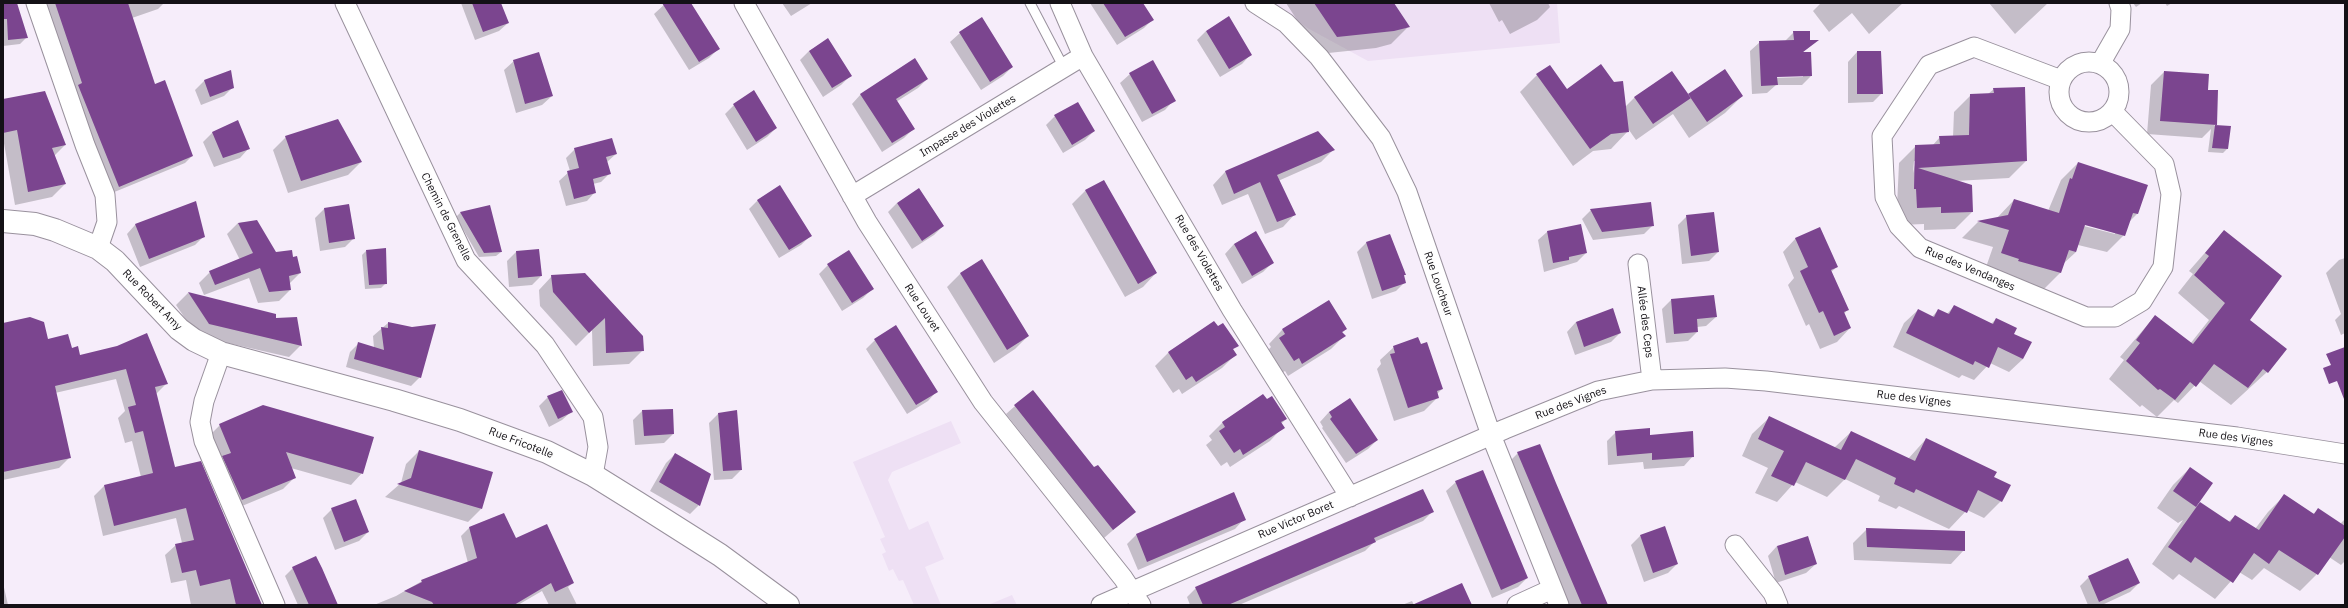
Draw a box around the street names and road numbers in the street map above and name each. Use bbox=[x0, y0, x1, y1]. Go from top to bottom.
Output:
street label: Impasse des Violettes bbox=[918, 92, 1018, 160]
street label: Chemin de Grenelle bbox=[418, 171, 474, 263]
street label: Rue des Violettes bbox=[1172, 212, 1226, 294]
street label: Rue des Vendanges bbox=[1923, 244, 2017, 294]
street label: Rue Loucheur bbox=[1421, 250, 1455, 318]
street label: Rue Robert Amy bbox=[119, 267, 185, 333]
street label: Rue Louvet bbox=[901, 281, 943, 335]
street label: Allée des Ceps bbox=[1634, 285, 1656, 359]
street label: Rue des Vignes bbox=[1534, 383, 1608, 423]
street label: Rue des Vignes bbox=[1876, 388, 1952, 410]
street label: Rue Fricotelle bbox=[487, 425, 555, 461]
street label: Rue des Vignes bbox=[2198, 426, 2274, 450]
street label: Rue Victor Boret bbox=[1256, 498, 1336, 542]

